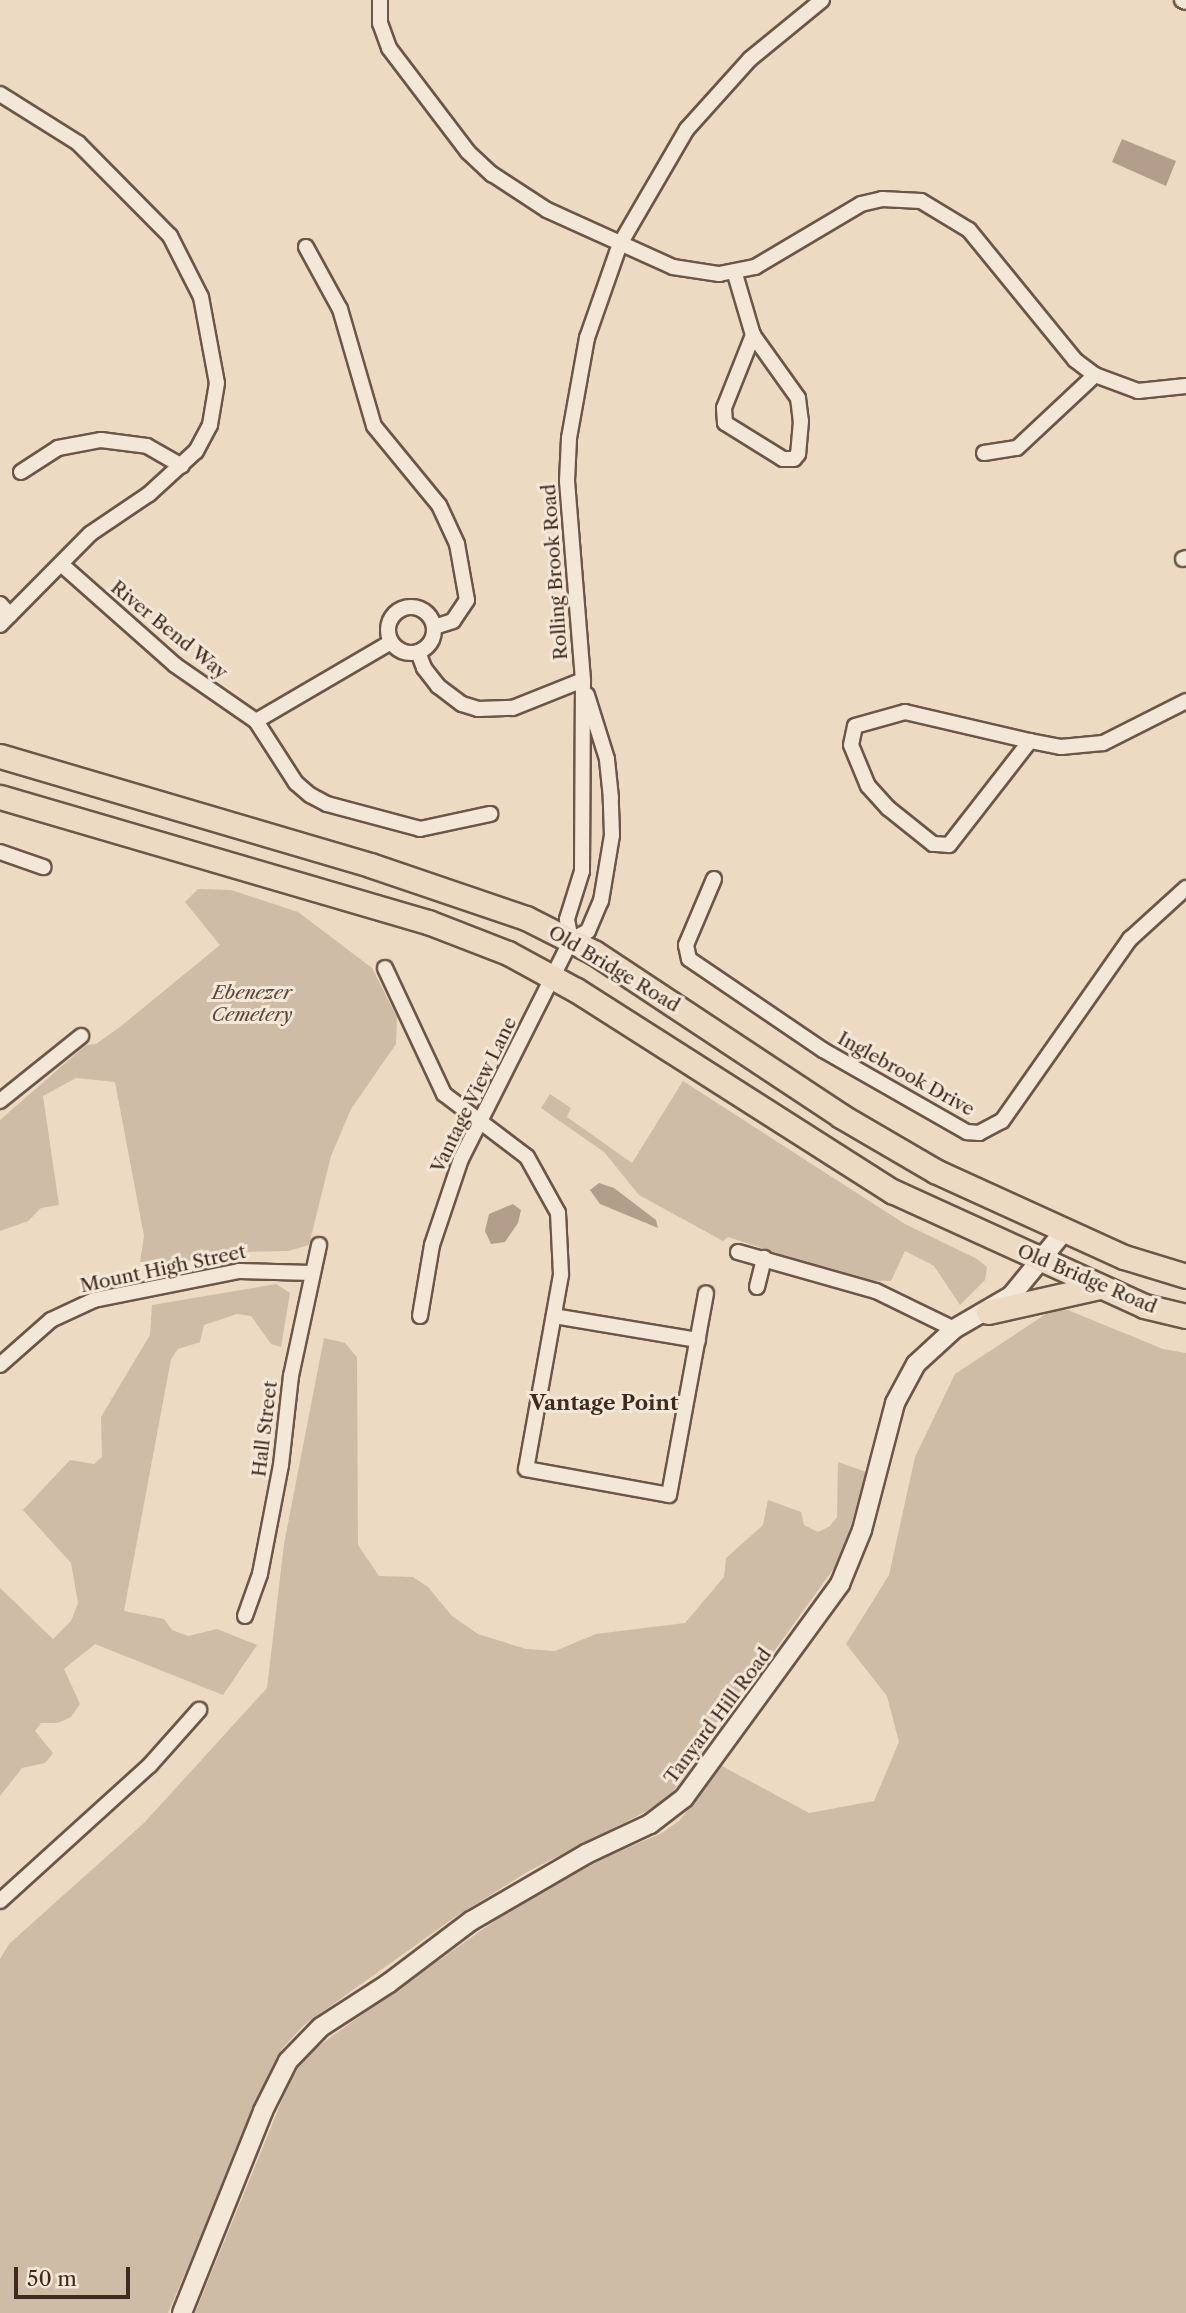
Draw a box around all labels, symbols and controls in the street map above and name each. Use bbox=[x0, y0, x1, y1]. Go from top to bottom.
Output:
street label: Rolling Brook Road bbox=[537, 483, 573, 661]
street label: River Bend Way bbox=[106, 576, 232, 684]
street label: Old Bridge Road bbox=[544, 921, 684, 1017]
park label: Ebenezer Cemetery bbox=[211, 982, 293, 1026]
street label: Vantage View Lane bbox=[426, 1013, 522, 1177]
street label: Inglebrook Drive bbox=[833, 1027, 979, 1121]
street label: Old Bridge Road bbox=[1014, 1239, 1160, 1319]
street label: Mount High Street bbox=[78, 1240, 248, 1298]
street label: Hall Street bbox=[248, 1380, 282, 1478]
district label: Vantage Point bbox=[530, 1390, 678, 1416]
street label: Tanyard Hill Road bbox=[660, 1644, 776, 1788]
scale bar bbox=[18, 2254, 133, 2298]
text: 50 m bbox=[27, 2266, 77, 2291]

